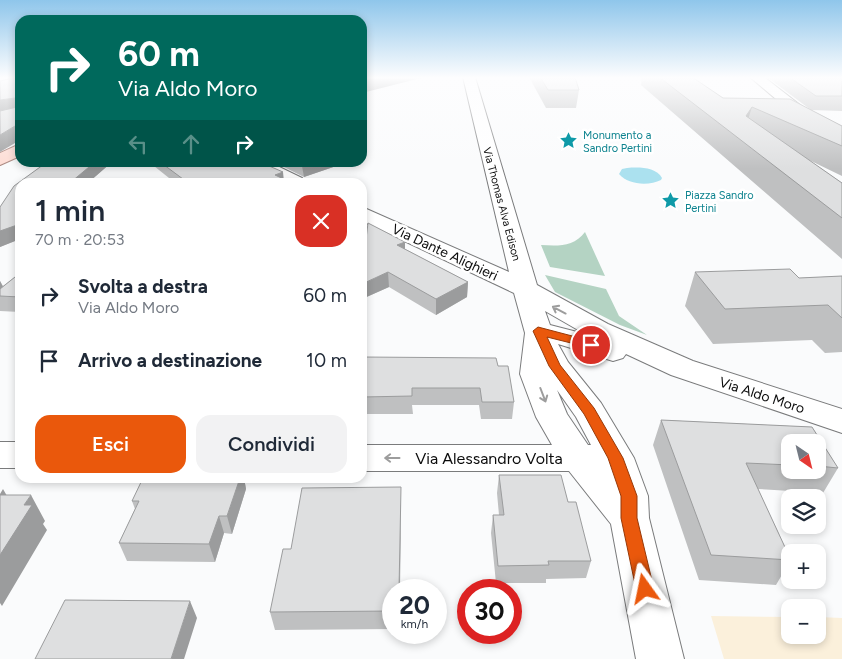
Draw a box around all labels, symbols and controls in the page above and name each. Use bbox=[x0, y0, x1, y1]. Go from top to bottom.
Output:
text: 60 m bbox=[118, 33, 200, 75]
icon: right bbox=[35, 35, 100, 100]
text: Via Aldo Moro bbox=[118, 75, 257, 102]
place label: Monumento a Sandro Pertini bbox=[583, 129, 652, 155]
icon: left bbox=[124, 130, 152, 158]
icon: ahead bbox=[177, 130, 205, 158]
icon: right bbox=[230, 130, 258, 158]
place icon: Monumento a Sandro Pertini bbox=[559, 131, 579, 151]
street label: Via Thomas Alva Edison bbox=[480, 146, 523, 262]
place label: Piazza Sandro Pertini bbox=[685, 189, 754, 215]
place icon: Piazza Sandro Pertini bbox=[661, 191, 681, 211]
text: 1 min bbox=[35, 192, 105, 229]
button: close bbox=[295, 195, 347, 247]
street label: Via Dante Alighieri bbox=[389, 220, 501, 285]
text: 70 m · 20:53 bbox=[35, 230, 125, 249]
text: Svolta a destra bbox=[78, 275, 208, 298]
icon: right bbox=[35, 282, 63, 310]
text: 60 m bbox=[303, 284, 347, 307]
text: Via Aldo Moro bbox=[78, 298, 179, 317]
one-way arrow bbox=[552, 305, 567, 315]
pin bbox=[570, 324, 612, 366]
icon: arrive bbox=[577, 331, 605, 359]
icon: arrive bbox=[35, 347, 63, 375]
text: Arrivo a destinazione bbox=[78, 349, 262, 372]
text: 10 m bbox=[306, 349, 347, 372]
street label: Via Aldo Moro bbox=[717, 374, 807, 417]
one-way arrow bbox=[540, 388, 549, 403]
button: Esci bbox=[35, 415, 186, 473]
button: Condividi bbox=[196, 415, 347, 473]
north arrow bbox=[781, 434, 826, 479]
map controls bbox=[781, 434, 826, 644]
street label: Via Alessandro Volta bbox=[415, 449, 563, 468]
one-way arrow bbox=[384, 453, 400, 463]
button: layers bbox=[781, 489, 826, 534]
button: + bbox=[781, 544, 826, 589]
position arrow bbox=[618, 562, 670, 614]
speed limit sign: 30 bbox=[457, 579, 522, 644]
text: 20 bbox=[399, 590, 430, 620]
button: − bbox=[781, 599, 826, 644]
text: km/h bbox=[401, 617, 428, 631]

